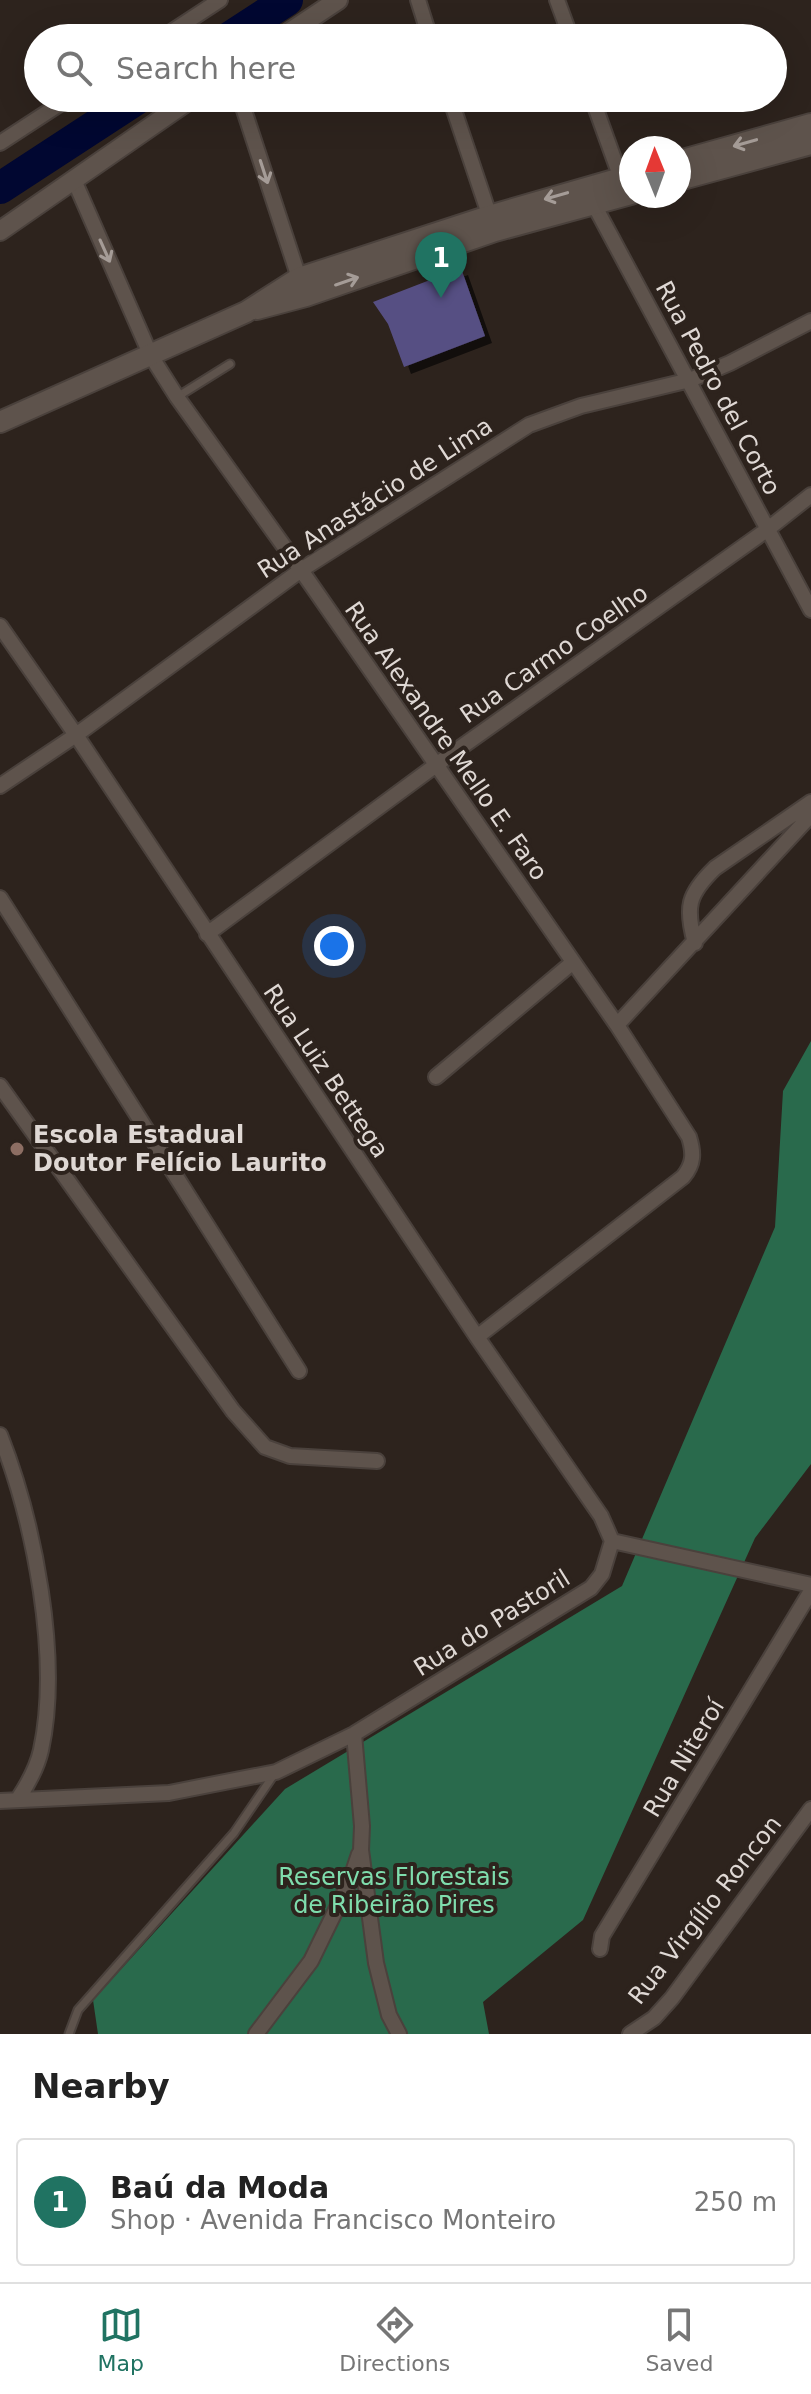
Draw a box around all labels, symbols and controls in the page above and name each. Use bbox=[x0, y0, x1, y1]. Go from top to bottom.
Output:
search box bbox=[24, 24, 787, 112]
icon: search bbox=[52, 46, 96, 90]
text: Search here bbox=[116, 51, 296, 86]
north arrow bbox=[619, 136, 691, 208]
one-way arrow bbox=[733, 136, 758, 151]
one-way arrow bbox=[258, 159, 272, 184]
one-way arrow bbox=[543, 189, 569, 204]
pin: 1 bbox=[415, 232, 467, 298]
one-way arrow bbox=[99, 238, 114, 263]
one-way arrow bbox=[334, 273, 359, 288]
street label: Rua Pedro del Corto bbox=[650, 276, 786, 500]
street label: Rua Anastácio de Lima bbox=[252, 412, 498, 584]
street label: Rua Carmo Coelho bbox=[455, 579, 653, 729]
street label: Rua Alexandre Mello E. Faro bbox=[339, 596, 553, 886]
your location bbox=[314, 926, 354, 966]
street label: Rua Luiz Bettega bbox=[258, 979, 394, 1163]
place label: Escola Estadual Doutor Felício Laurito bbox=[33, 1121, 327, 1177]
marker: Escola Estadual Doutor Felício Laurito bbox=[8, 1140, 26, 1158]
street label: Rua do Pastoril bbox=[409, 1564, 575, 1682]
street label: Rua Niteroí bbox=[638, 1693, 731, 1822]
street label: Rua Virgílio Roncon bbox=[623, 1810, 787, 2010]
park label: Reservas Florestais de Ribeirão Pires bbox=[278, 1863, 510, 1919]
text: Nearby bbox=[32, 2066, 170, 2106]
text: Baú da Moda bbox=[110, 2170, 329, 2205]
text: 1 bbox=[51, 2187, 69, 2217]
text: 250 m bbox=[694, 2187, 777, 2217]
text: Shop · Avenida Francisco Monteiro bbox=[110, 2205, 556, 2235]
tab: Map bbox=[98, 2303, 144, 2376]
tab: Directions bbox=[339, 2303, 450, 2376]
tab: Saved bbox=[645, 2303, 713, 2376]

